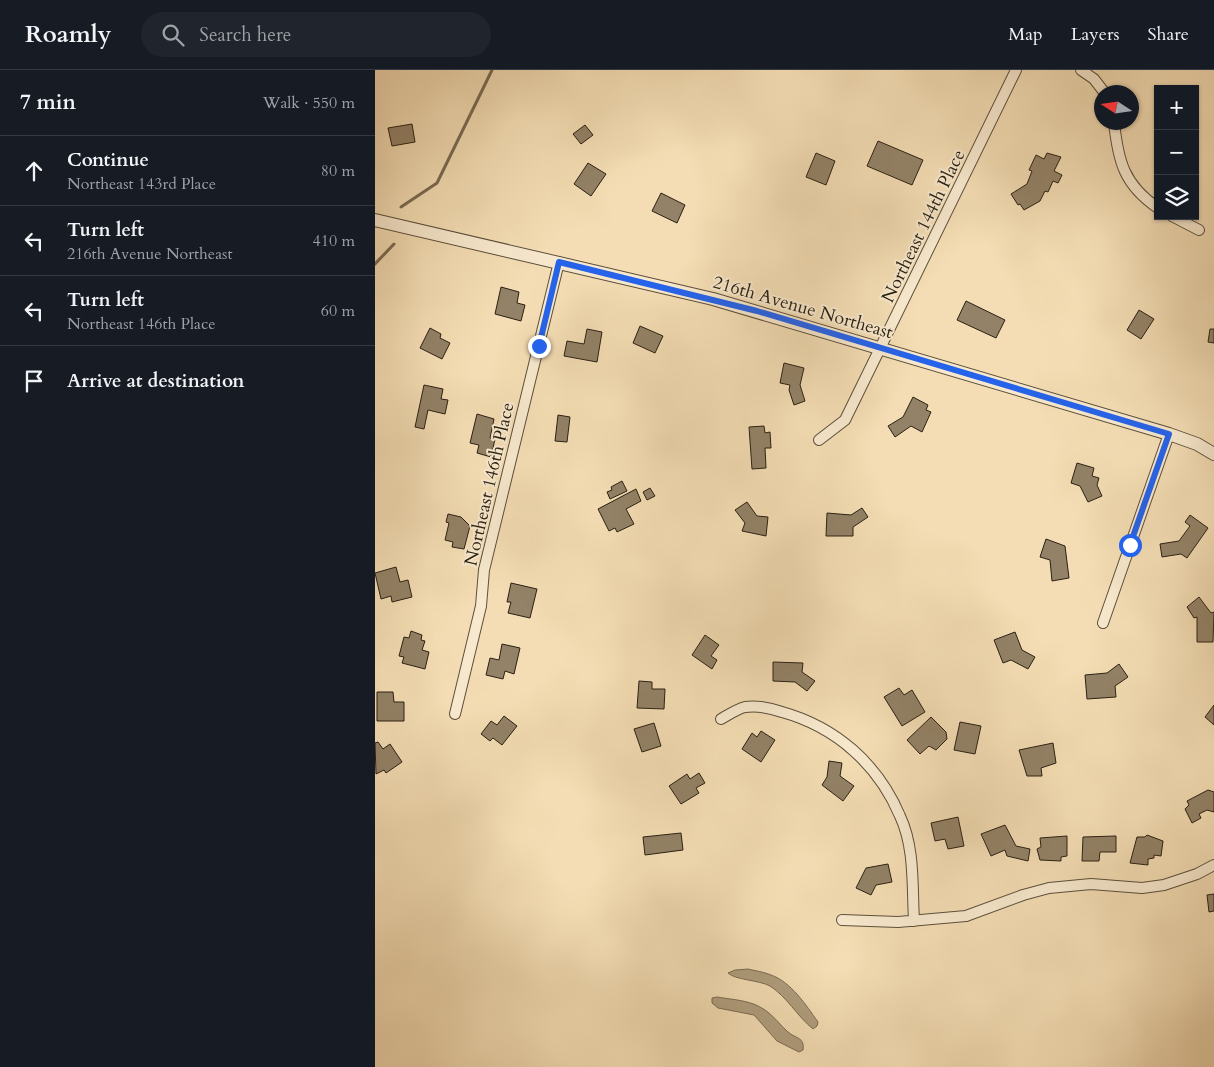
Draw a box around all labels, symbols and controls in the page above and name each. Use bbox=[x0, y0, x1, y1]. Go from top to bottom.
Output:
search box bbox=[141, 12, 491, 57]
text: Roamly bbox=[25, 18, 111, 51]
icon: search bbox=[159, 21, 187, 49]
text: Search here bbox=[199, 22, 291, 48]
text: Map bbox=[1008, 22, 1043, 47]
text: Layers bbox=[1071, 22, 1120, 47]
text: Share bbox=[1148, 22, 1189, 47]
north arrow bbox=[1094, 85, 1139, 130]
map controls bbox=[1154, 85, 1199, 220]
button: + bbox=[1154, 85, 1199, 130]
text: 7 min bbox=[20, 88, 76, 117]
text: Walk · 550 m bbox=[263, 92, 355, 114]
button: − bbox=[1154, 130, 1199, 175]
street label: Northeast 144th Place bbox=[876, 146, 971, 307]
text: Continue bbox=[67, 147, 149, 173]
icon: ahead bbox=[20, 157, 48, 185]
text: 80 m bbox=[321, 160, 355, 182]
text: Northeast 143rd Place bbox=[67, 173, 216, 195]
button: layers bbox=[1154, 175, 1199, 220]
text: Turn left bbox=[67, 217, 144, 243]
icon: left bbox=[20, 227, 48, 255]
text: 410 m bbox=[313, 230, 355, 252]
text: 216th Avenue Northeast bbox=[67, 243, 232, 265]
street label: 216th Avenue Northeast bbox=[710, 270, 896, 345]
text: Turn left bbox=[67, 287, 144, 313]
icon: left bbox=[20, 297, 48, 325]
text: 60 m bbox=[321, 300, 355, 322]
text: Northeast 146th Place bbox=[67, 313, 216, 335]
route end bbox=[528, 335, 551, 358]
icon: arrive bbox=[20, 367, 48, 395]
text: Arrive at destination bbox=[67, 368, 244, 394]
street label: Northeast 146th Place bbox=[459, 400, 520, 568]
route start bbox=[1119, 534, 1142, 557]

